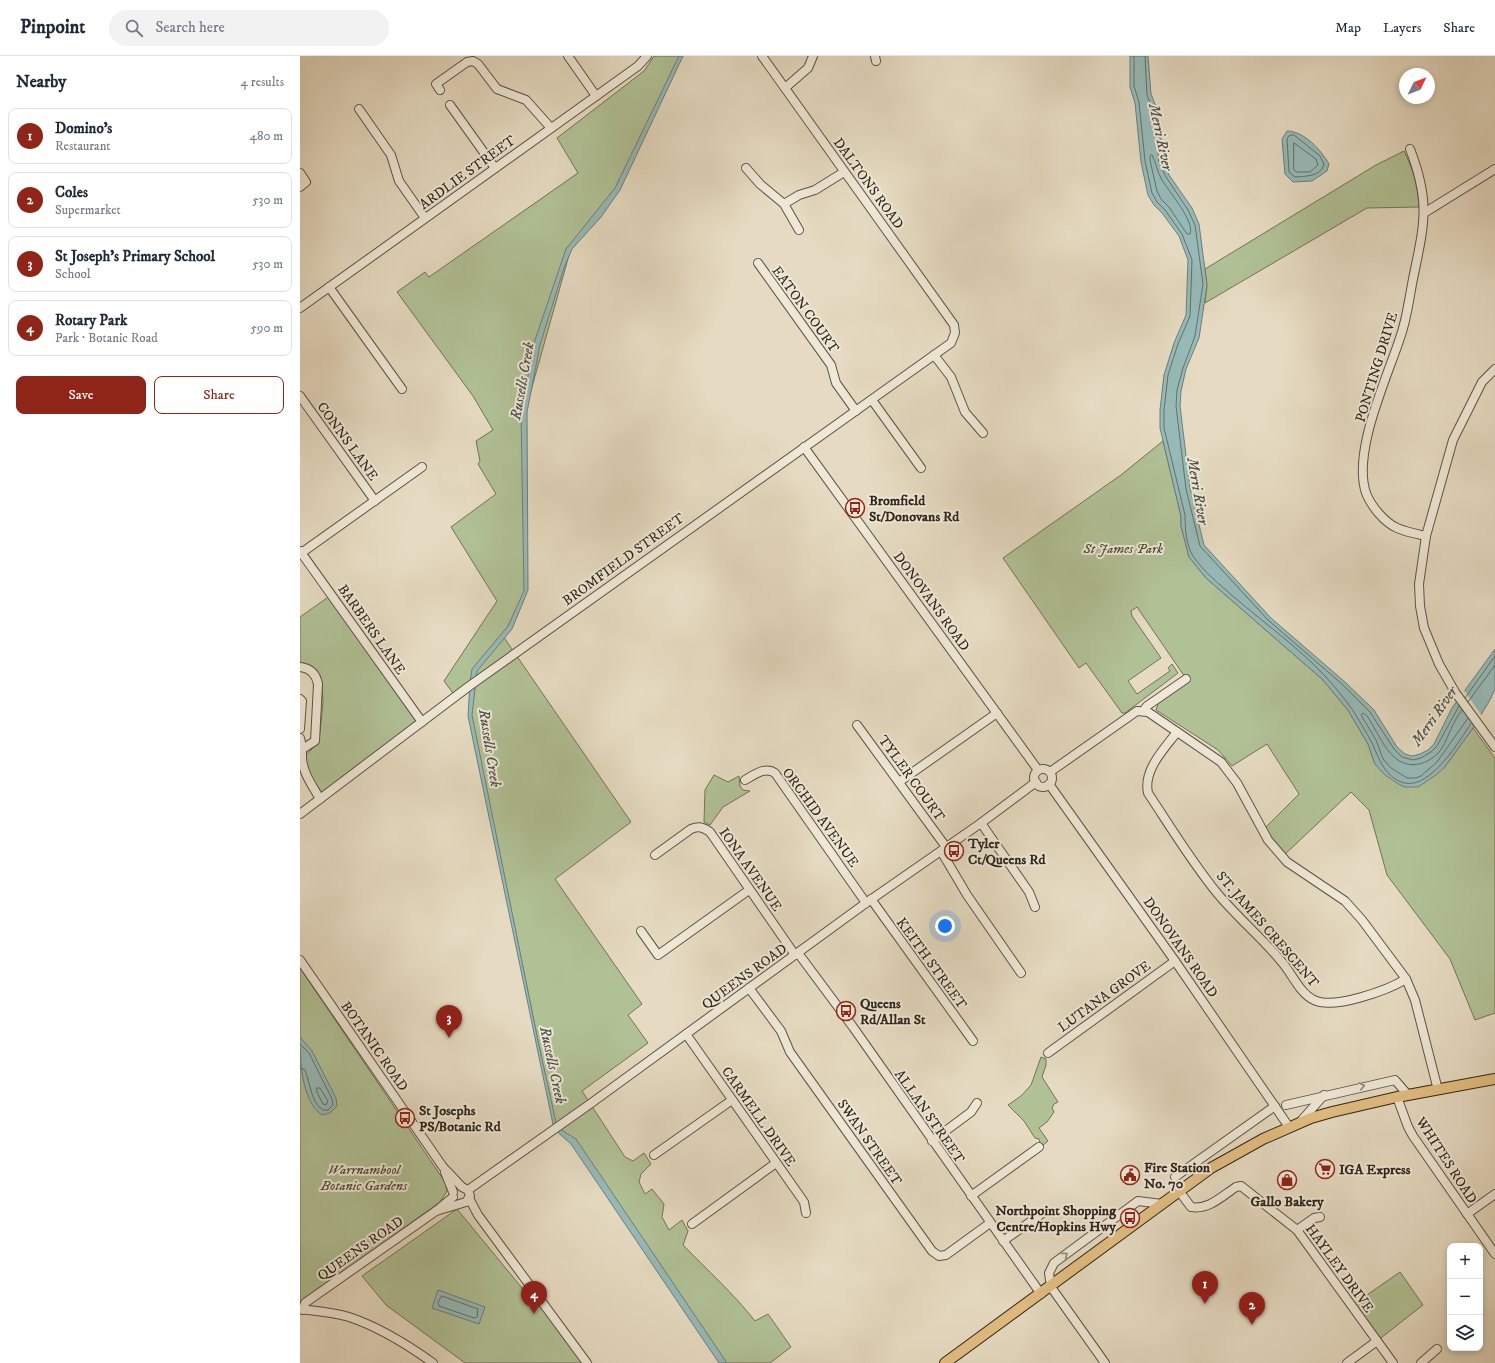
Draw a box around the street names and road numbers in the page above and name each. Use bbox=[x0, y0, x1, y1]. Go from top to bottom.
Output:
street label: ARDLIE STREET bbox=[416, 132, 520, 214]
street label: DALTONS ROAD bbox=[829, 134, 907, 233]
street label: EATON COURT bbox=[768, 263, 843, 357]
street label: PONTING DRIVE bbox=[1352, 310, 1402, 424]
street label: CONNS LANE bbox=[313, 399, 382, 485]
street label: BROMFIELD STREET bbox=[559, 509, 688, 610]
street label: DONOVANS ROAD bbox=[889, 548, 973, 655]
street label: BARBERS LANE bbox=[333, 581, 409, 678]
street label: TYLER COURT bbox=[874, 732, 949, 825]
street label: ORCHID AVENUE bbox=[778, 764, 862, 871]
street label: IONA AVENUE bbox=[715, 824, 786, 915]
street label: ST. JAMES CRESCENT bbox=[1212, 868, 1323, 992]
street label: DONOVANS ROAD bbox=[1139, 894, 1222, 1001]
street label: KEITH STREET bbox=[892, 914, 971, 1013]
street label: QUEENS ROAD bbox=[698, 940, 791, 1014]
street label: LUTANA GROVE bbox=[1055, 957, 1155, 1037]
street label: BOTANIC ROAD bbox=[336, 998, 412, 1095]
street label: CARMELL DRIVE bbox=[717, 1063, 799, 1170]
street label: ALLAN STREET bbox=[890, 1066, 968, 1167]
street label: SWAN STREET bbox=[833, 1096, 906, 1189]
street label: WHITES ROAD bbox=[1411, 1113, 1481, 1207]
street label: QUEENS ROAD bbox=[314, 1212, 407, 1285]
street label: HAYLEY DRIVE bbox=[1301, 1221, 1377, 1317]

